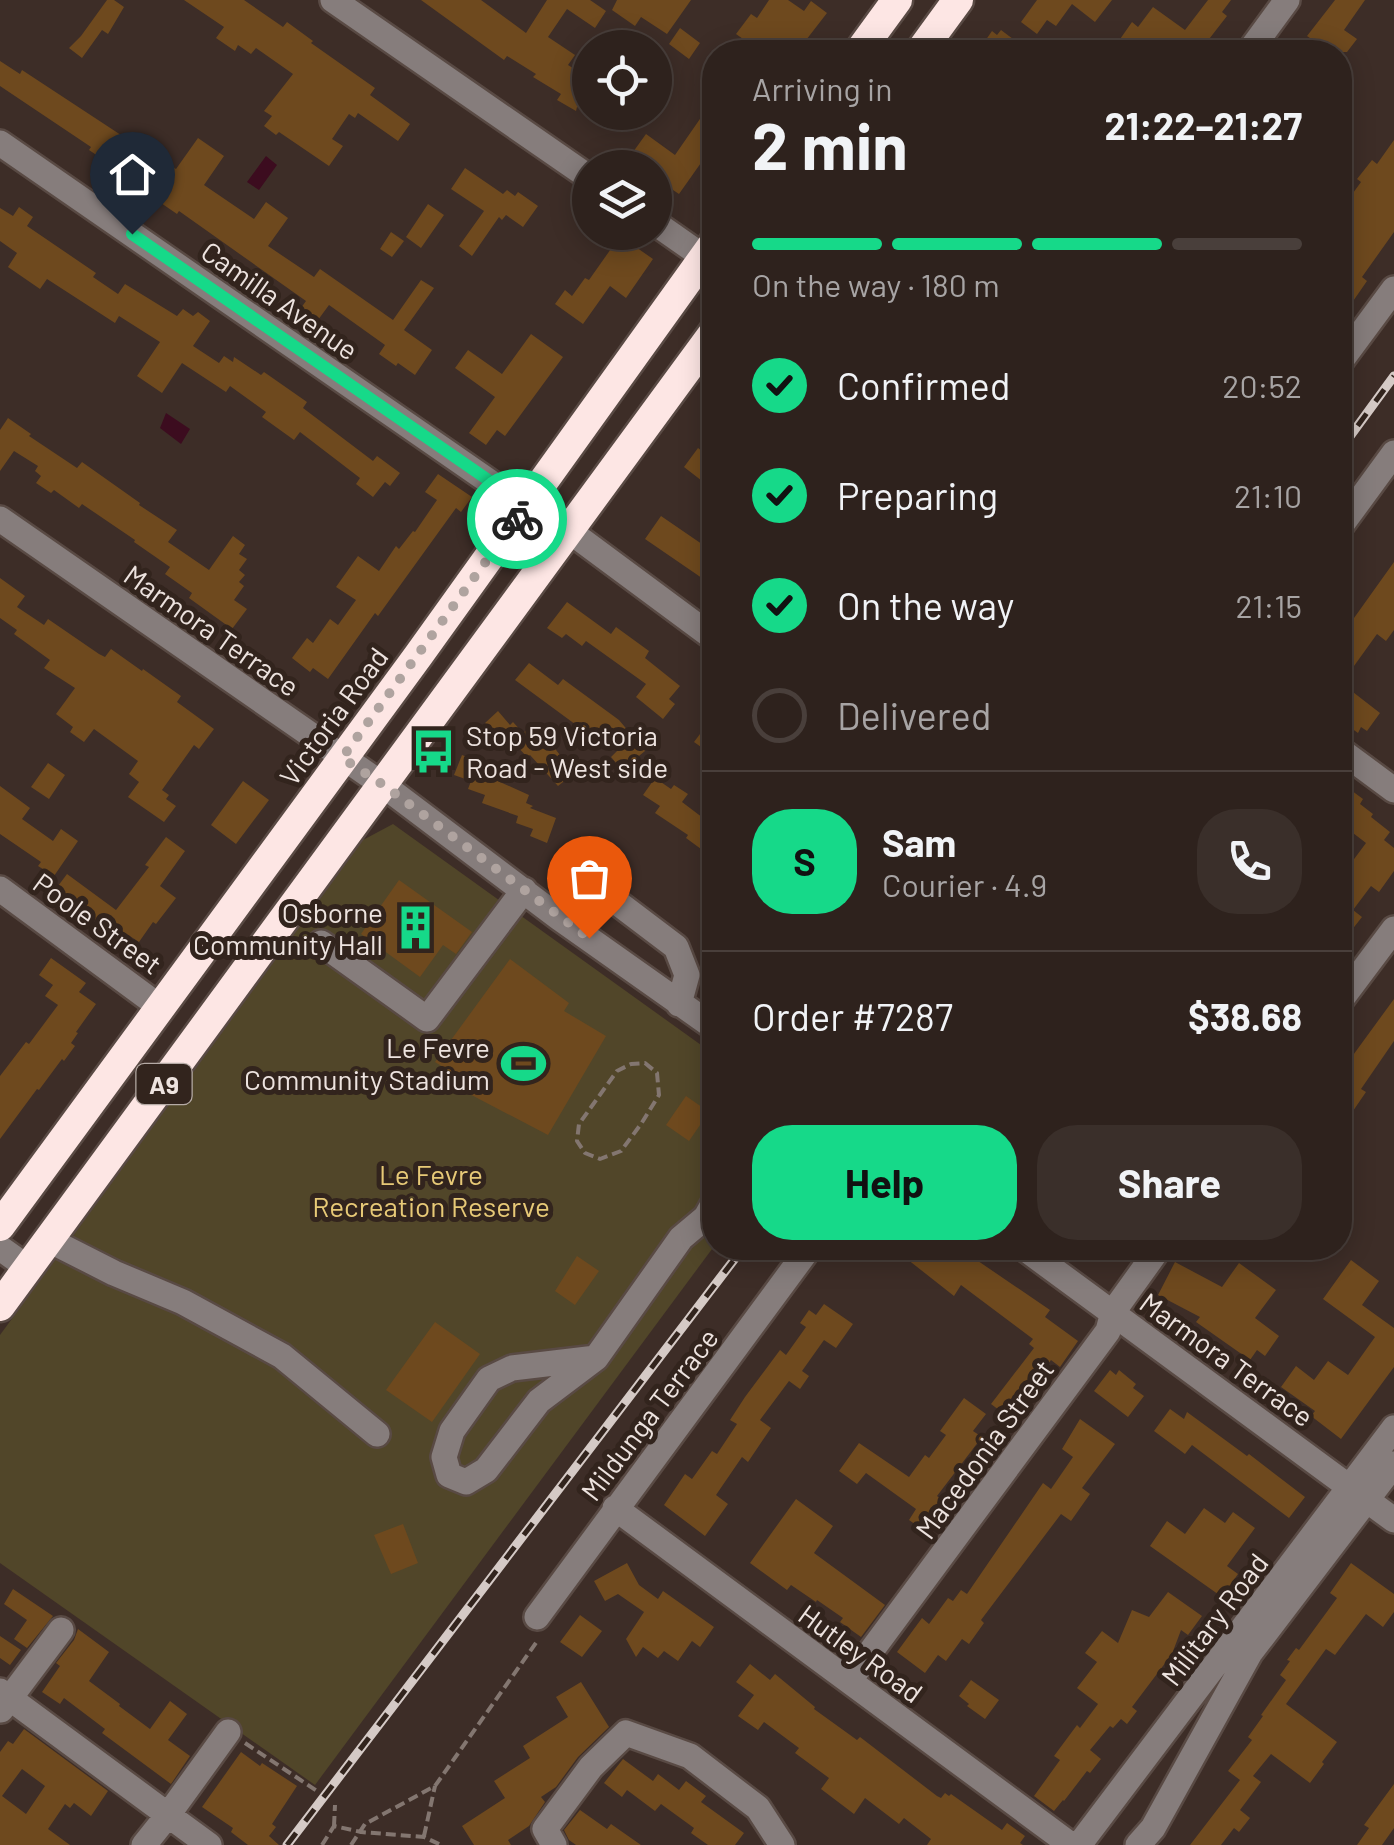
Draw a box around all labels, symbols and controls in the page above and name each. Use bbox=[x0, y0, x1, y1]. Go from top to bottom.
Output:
map controls bbox=[572, 30, 672, 250]
button: locate bbox=[572, 30, 672, 130]
text: Arriving in bbox=[752, 69, 892, 107]
text: 21:22–21:27 bbox=[1105, 102, 1302, 148]
text: 2 min bbox=[752, 105, 908, 183]
pin bbox=[90, 132, 175, 235]
icon: home bbox=[105, 147, 160, 202]
button: layers bbox=[572, 150, 672, 250]
street label: Camilla Avenue bbox=[195, 234, 365, 366]
text: On the way · 180 m bbox=[752, 265, 1000, 303]
icon: check bbox=[752, 358, 807, 413]
text: Confirmed bbox=[837, 362, 1010, 408]
text: 20:52 bbox=[1222, 366, 1302, 404]
icon: check bbox=[752, 468, 807, 523]
courier bbox=[467, 469, 567, 569]
text: Preparing bbox=[837, 472, 998, 518]
text: 21:10 bbox=[1234, 476, 1302, 514]
icon: bike bbox=[490, 492, 545, 547]
street label: Marmora Terrace bbox=[118, 557, 306, 703]
icon: check bbox=[752, 578, 807, 633]
text: On the way bbox=[837, 582, 1014, 628]
text: 21:15 bbox=[1236, 586, 1302, 624]
street label: Victoria Road bbox=[272, 640, 394, 792]
text: Delivered bbox=[837, 692, 991, 738]
place label: Stop 59 Victoria Road - West side bbox=[466, 718, 668, 784]
bus stop icon: Stop 59 Victoria Road - West side bbox=[409, 727, 457, 775]
button: phone bbox=[1197, 809, 1302, 914]
text: Sam bbox=[882, 819, 956, 865]
pin bbox=[547, 836, 632, 939]
text: S bbox=[793, 838, 816, 884]
icon: bag bbox=[562, 851, 617, 906]
street label: Poole Street bbox=[27, 865, 169, 981]
text: Courier · 4.9 bbox=[882, 865, 1047, 903]
place label: Osborne Community Hall bbox=[193, 895, 383, 961]
building icon: Osborne Community Hall bbox=[392, 904, 440, 952]
text: Order #7287 bbox=[752, 993, 953, 1039]
text: $38.68 bbox=[1188, 993, 1302, 1039]
place label: Le Fevre Community Stadium bbox=[244, 1030, 490, 1096]
sports icon: Le Fevre Community Stadium bbox=[499, 1039, 547, 1087]
road number: A9 bbox=[136, 1064, 192, 1104]
button: Help bbox=[752, 1125, 1017, 1240]
button: Share bbox=[1037, 1125, 1302, 1240]
park label: Le Fevre Recreation Reserve bbox=[312, 1157, 550, 1223]
street label: Marmora Terrace bbox=[1134, 1285, 1320, 1433]
street label: Mildunga Terrace bbox=[573, 1321, 725, 1507]
street label: Macedonia Street bbox=[908, 1353, 1060, 1545]
street label: Military Road bbox=[1153, 1546, 1275, 1692]
street label: Hutley Road bbox=[792, 1597, 930, 1709]

